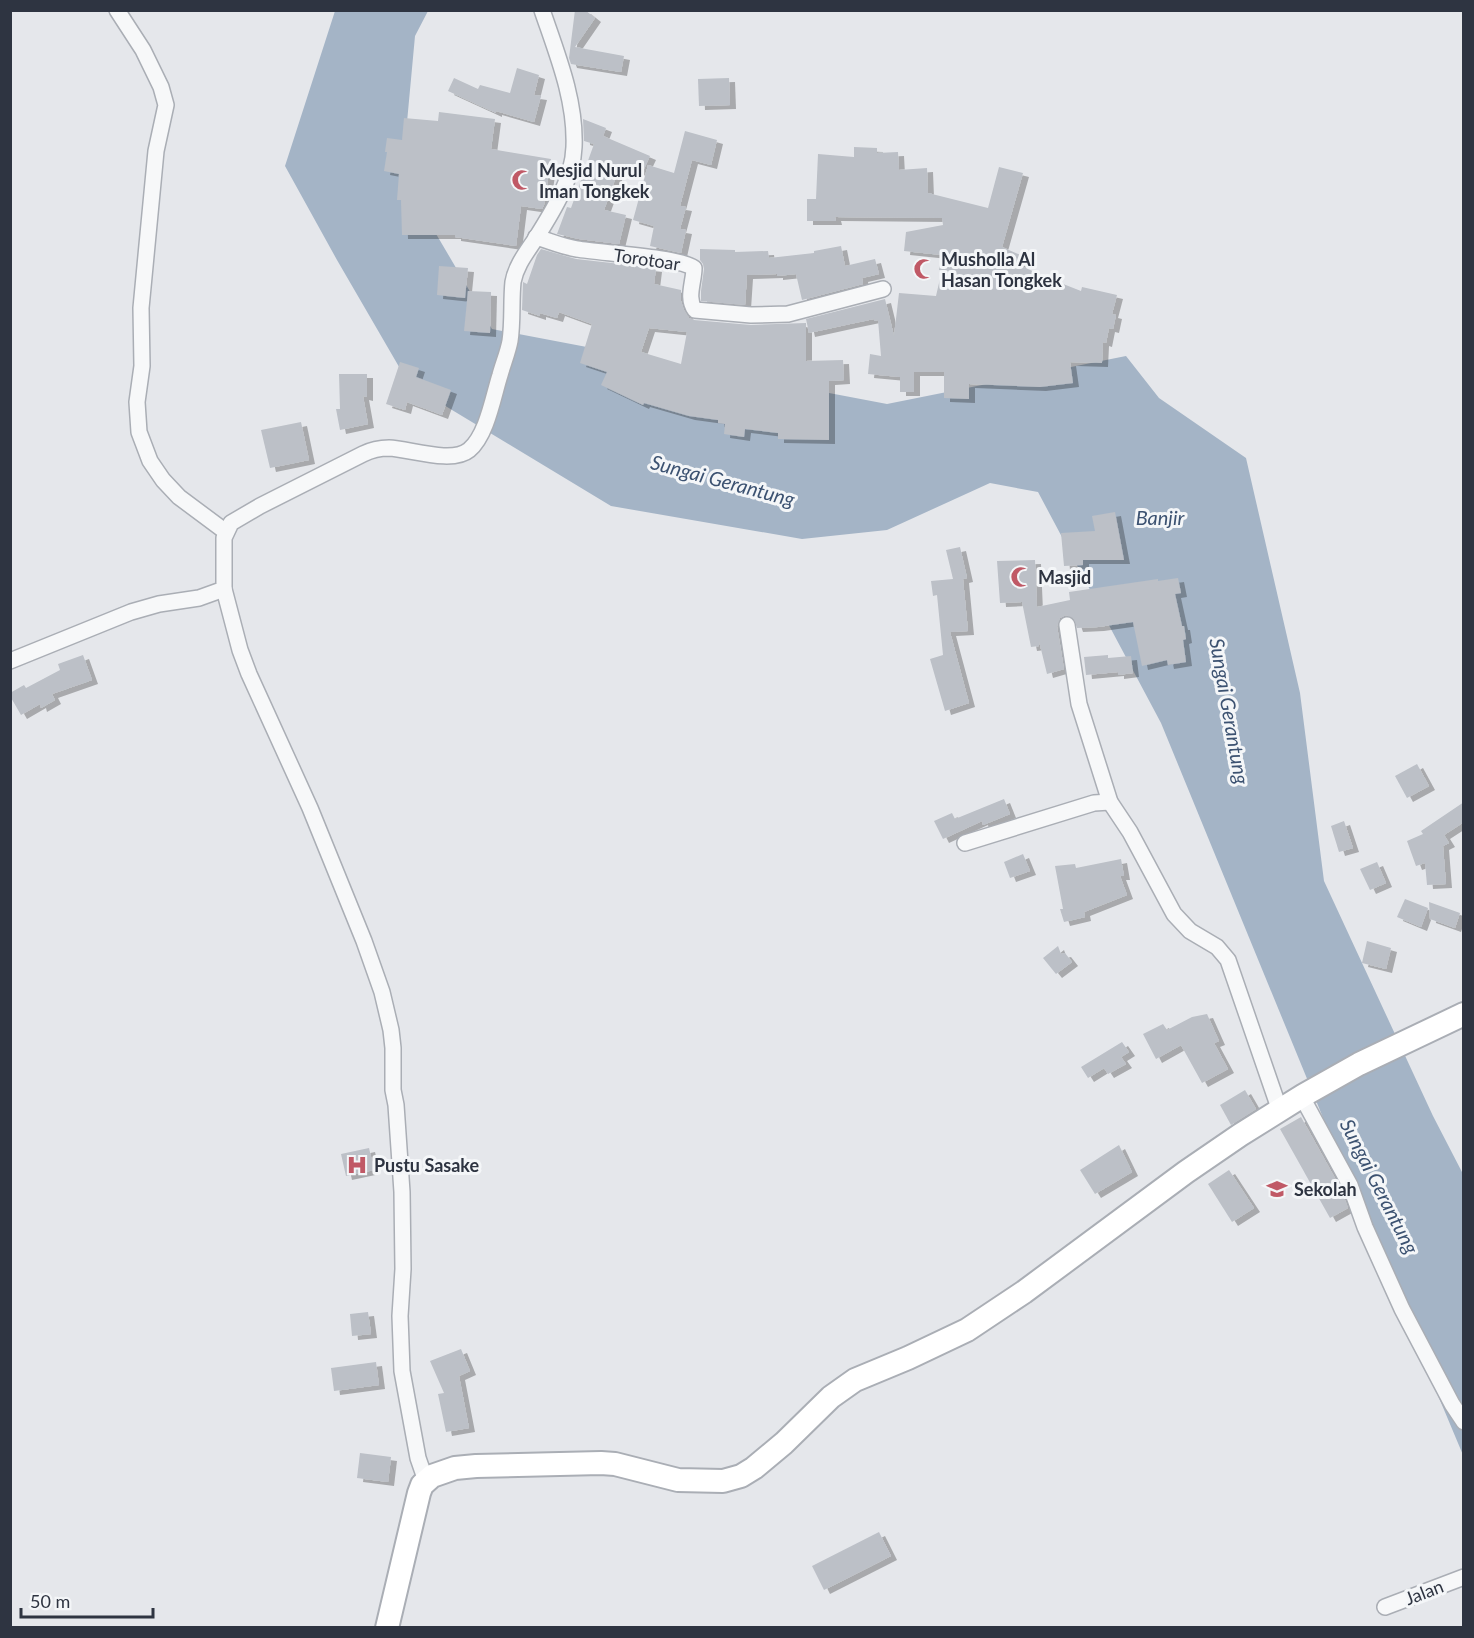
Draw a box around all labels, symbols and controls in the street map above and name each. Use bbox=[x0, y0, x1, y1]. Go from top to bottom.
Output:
place label: Mesjid Nurul Iman Tongkek bbox=[539, 159, 650, 202]
mosque icon: Mesjid Nurul Iman Tongkek bbox=[510, 168, 534, 192]
street label: Torotoar bbox=[612, 243, 682, 275]
place label: Musholla Al Hasan Tongkek bbox=[941, 248, 1062, 291]
mosque icon: Musholla Al Hasan Tongkek bbox=[912, 257, 936, 281]
water label: Sungai Gerantung bbox=[648, 449, 798, 511]
water label: Banjir bbox=[1136, 505, 1186, 529]
mosque icon: Masjid bbox=[1009, 565, 1033, 589]
place label: Masjid bbox=[1038, 566, 1091, 588]
water label: Sungai Gerantung bbox=[1205, 636, 1255, 786]
water label: Sungai Gerantung bbox=[1336, 1115, 1424, 1258]
hospital icon: Pustu Sasake bbox=[345, 1153, 369, 1177]
place label: Pustu Sasake bbox=[374, 1154, 479, 1176]
school or university icon: Sekolah bbox=[1265, 1177, 1289, 1201]
place label: Sekolah bbox=[1294, 1178, 1357, 1200]
street label: Jalan bbox=[1402, 1575, 1446, 1609]
scale bar bbox=[21, 1581, 153, 1619]
text: 50 m bbox=[30, 1590, 70, 1612]

